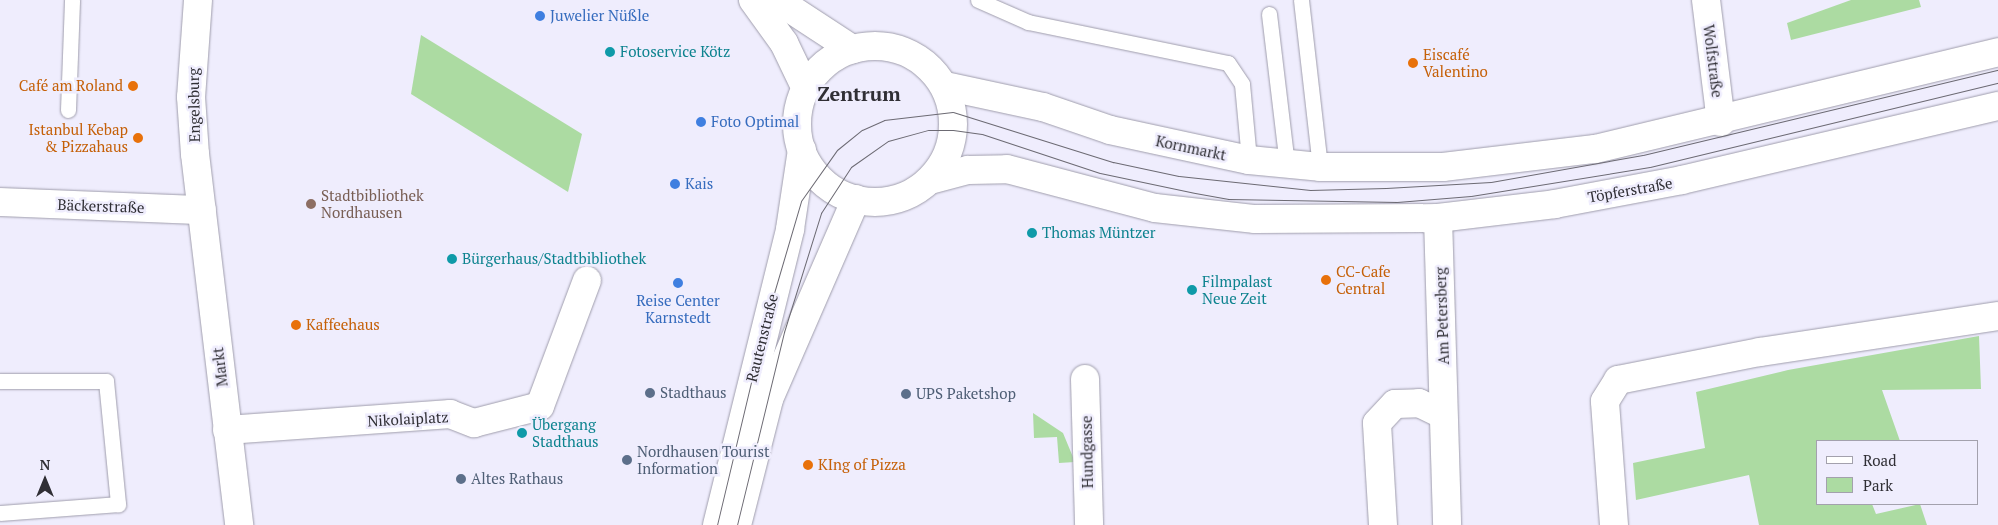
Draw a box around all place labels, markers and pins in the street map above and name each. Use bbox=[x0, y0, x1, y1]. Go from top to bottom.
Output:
place label: Juwelier Nüßle bbox=[550, 7, 649, 25]
marker: Juwelier Nüßle bbox=[534, 10, 546, 22]
place label: Fotoservice Kötz bbox=[620, 43, 730, 61]
place label: Eiscafé Valentino bbox=[1423, 45, 1488, 80]
marker: Fotoservice Kötz bbox=[604, 46, 616, 58]
marker: Eiscafé Valentino bbox=[1407, 57, 1419, 69]
place label: Café am Roland bbox=[19, 77, 123, 95]
marker: Café am Roland bbox=[127, 80, 139, 92]
place label: Foto Optimal bbox=[711, 113, 799, 131]
marker: Foto Optimal bbox=[695, 116, 707, 128]
place label: Istanbul Kebap & Pizzahaus bbox=[28, 120, 128, 155]
marker: Istanbul Kebap & Pizzahaus bbox=[132, 132, 144, 144]
place label: Kais bbox=[685, 175, 713, 193]
marker: Kais bbox=[669, 178, 681, 190]
place label: Stadtbibliothek Nordhausen bbox=[321, 186, 424, 221]
marker: Stadtbibliothek Nordhausen bbox=[305, 198, 317, 210]
place label: Thomas Müntzer bbox=[1042, 224, 1156, 242]
marker: Thomas Müntzer bbox=[1026, 227, 1038, 239]
place label: Bürgerhaus/Stadtbibliothek bbox=[462, 250, 646, 268]
marker: Bürgerhaus/Stadtbibliothek bbox=[446, 253, 458, 265]
place label: CC-Cafe Central bbox=[1336, 262, 1391, 297]
place label: Filmpalast Neue Zeit bbox=[1202, 272, 1272, 307]
marker: CC-Cafe Central bbox=[1320, 274, 1332, 286]
marker: Reise Center Karnstedt bbox=[672, 277, 684, 289]
marker: Filmpalast Neue Zeit bbox=[1186, 284, 1198, 296]
place label: Reise Center Karnstedt bbox=[636, 291, 720, 326]
place label: Kaffeehaus bbox=[306, 316, 380, 334]
marker: Kaffeehaus bbox=[290, 319, 302, 331]
place label: Stadthaus bbox=[660, 384, 727, 402]
place label: UPS Paketshop bbox=[916, 385, 1016, 403]
marker: Stadthaus bbox=[644, 387, 656, 399]
marker: UPS Paketshop bbox=[900, 388, 912, 400]
place label: Übergang Stadthaus bbox=[532, 415, 599, 450]
marker: Übergang Stadthaus bbox=[516, 427, 528, 439]
place label: Nordhausen Tourist Information bbox=[637, 442, 770, 477]
marker: Nordhausen Tourist Information bbox=[621, 454, 633, 466]
place label: KIng of Pizza bbox=[818, 456, 906, 474]
marker: KIng of Pizza bbox=[802, 459, 814, 471]
place label: Altes Rathaus bbox=[471, 470, 563, 488]
marker: Altes Rathaus bbox=[455, 473, 467, 485]

